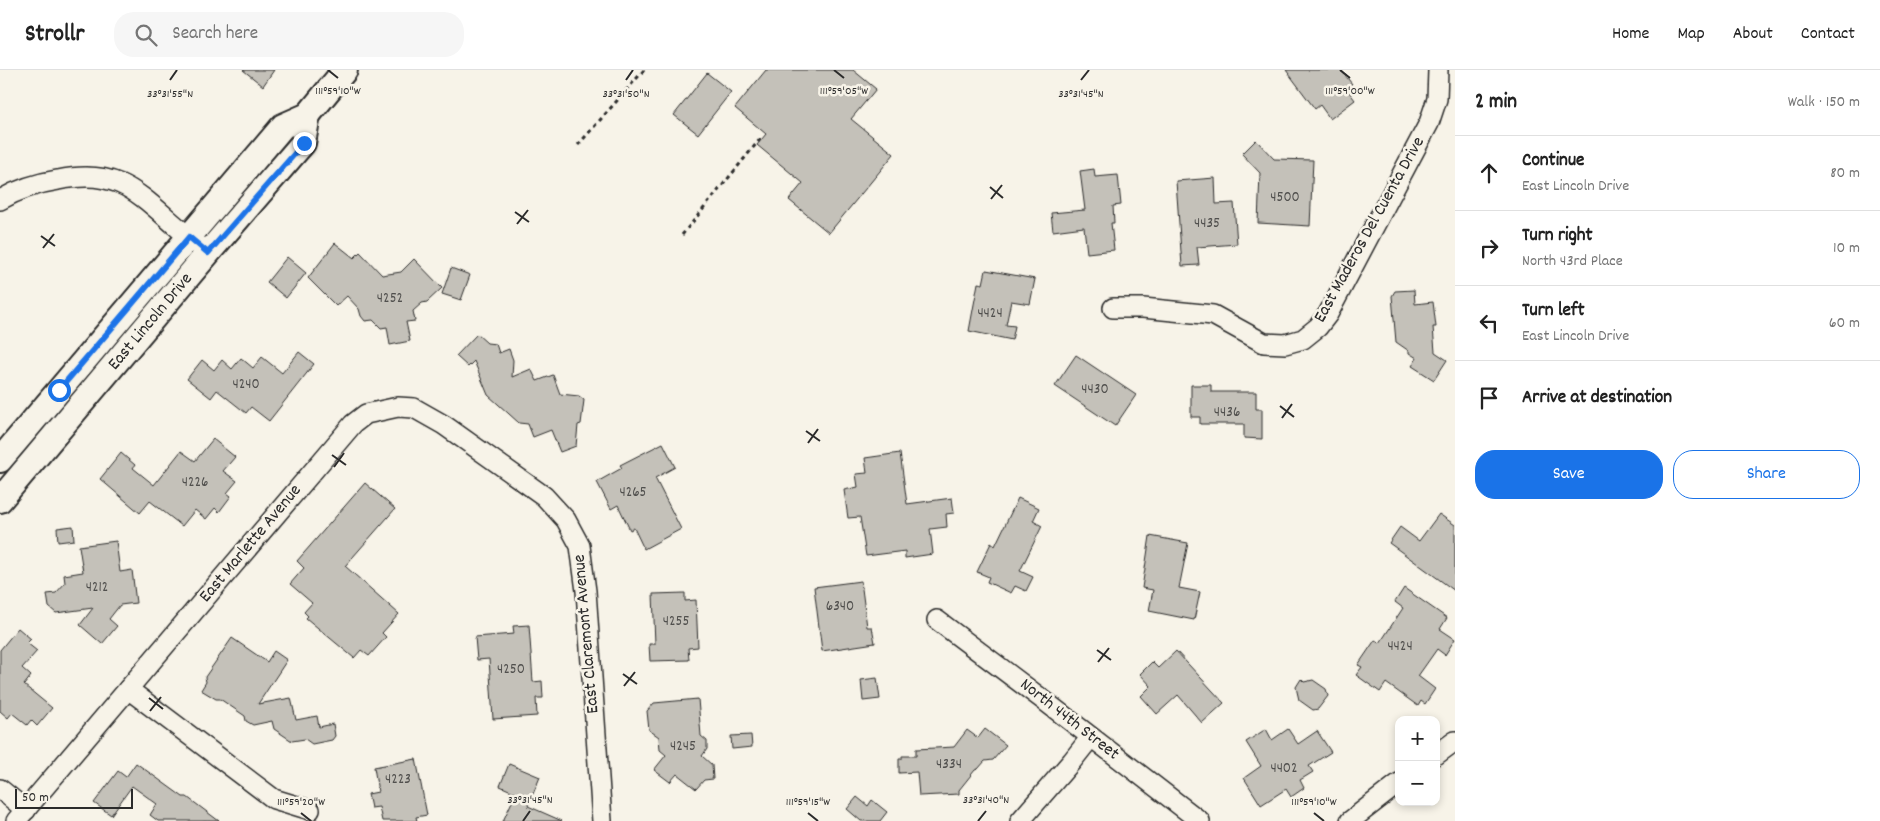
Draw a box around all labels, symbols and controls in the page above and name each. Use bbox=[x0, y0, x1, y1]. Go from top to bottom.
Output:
search box bbox=[114, 12, 464, 57]
text: Strollr bbox=[25, 18, 84, 52]
icon: search bbox=[132, 21, 160, 49]
text: Search here bbox=[172, 21, 258, 48]
text: Home bbox=[1612, 22, 1649, 47]
text: Map bbox=[1677, 22, 1705, 47]
text: About bbox=[1733, 22, 1773, 47]
text: Contact bbox=[1801, 22, 1855, 47]
text: 111°59'10"W bbox=[315, 83, 361, 100]
text: 111°59'05"W bbox=[820, 83, 868, 100]
text: 111°59'00"W bbox=[1325, 83, 1375, 100]
text: 33°31'55"N bbox=[147, 86, 193, 103]
text: 33°31'50"N bbox=[602, 86, 650, 103]
text: 33°31'45"N bbox=[1058, 86, 1104, 103]
text: 2 min bbox=[1475, 88, 1517, 118]
text: Walk · 150 m bbox=[1788, 91, 1860, 114]
route end bbox=[293, 132, 316, 155]
street label: East Maderos Del Cuenta Drive bbox=[1308, 132, 1432, 327]
text: Continue bbox=[1522, 148, 1584, 175]
icon: ahead bbox=[1475, 159, 1503, 187]
text: 80 m bbox=[1830, 162, 1860, 185]
text: East Lincoln Drive bbox=[1522, 175, 1629, 198]
house number: 4500 bbox=[1270, 187, 1300, 209]
house number: 4435 bbox=[1194, 213, 1220, 235]
text: Turn right bbox=[1522, 223, 1593, 250]
icon: right bbox=[1475, 234, 1503, 262]
text: 10 m bbox=[1833, 237, 1860, 260]
text: North 43rd Place bbox=[1522, 250, 1623, 273]
street label: East Lincoln Drive bbox=[103, 268, 199, 376]
house number: 4252 bbox=[377, 288, 403, 310]
text: Turn left bbox=[1522, 298, 1585, 325]
house number: 4424 bbox=[977, 303, 1003, 325]
icon: left bbox=[1475, 309, 1503, 337]
text: 60 m bbox=[1829, 312, 1860, 335]
text: East Lincoln Drive bbox=[1522, 325, 1629, 348]
house number: 4240 bbox=[232, 374, 260, 396]
route start bbox=[48, 379, 71, 402]
house number: 4430 bbox=[1081, 379, 1109, 401]
icon: arrive bbox=[1475, 384, 1503, 412]
text: Arrive at destination bbox=[1522, 385, 1672, 412]
house number: 4436 bbox=[1214, 402, 1240, 424]
button: Save bbox=[1475, 450, 1663, 499]
button: Share bbox=[1673, 450, 1860, 499]
house number: 4226 bbox=[182, 472, 208, 494]
street label: East Marlette Avenue bbox=[194, 479, 308, 608]
house number: 4265 bbox=[619, 482, 647, 504]
street label: East Claremont Avenue bbox=[568, 553, 606, 715]
house number: 4212 bbox=[86, 577, 108, 599]
house number: 6340 bbox=[826, 596, 854, 618]
house number: 4255 bbox=[663, 611, 689, 633]
house number: 4424 bbox=[1387, 636, 1413, 658]
house number: 4250 bbox=[497, 659, 525, 681]
street label: North 44th Street bbox=[1014, 673, 1124, 767]
map controls bbox=[1395, 716, 1440, 806]
button: + bbox=[1395, 716, 1440, 761]
house number: 4245 bbox=[670, 736, 696, 758]
house number: 4334 bbox=[936, 754, 962, 776]
house number: 4402 bbox=[1270, 758, 1298, 780]
button: − bbox=[1395, 761, 1440, 806]
house number: 4223 bbox=[385, 769, 411, 791]
scale bar bbox=[15, 786, 132, 809]
text: 50 m bbox=[22, 788, 49, 808]
text: 33°31'45"N bbox=[507, 792, 553, 809]
text: 33°31'40"N bbox=[963, 792, 1009, 809]
text: 111°59'20"W bbox=[277, 794, 325, 811]
text: 111°59'15"W bbox=[786, 794, 830, 811]
text: 111°59'10"W bbox=[1291, 794, 1337, 811]

